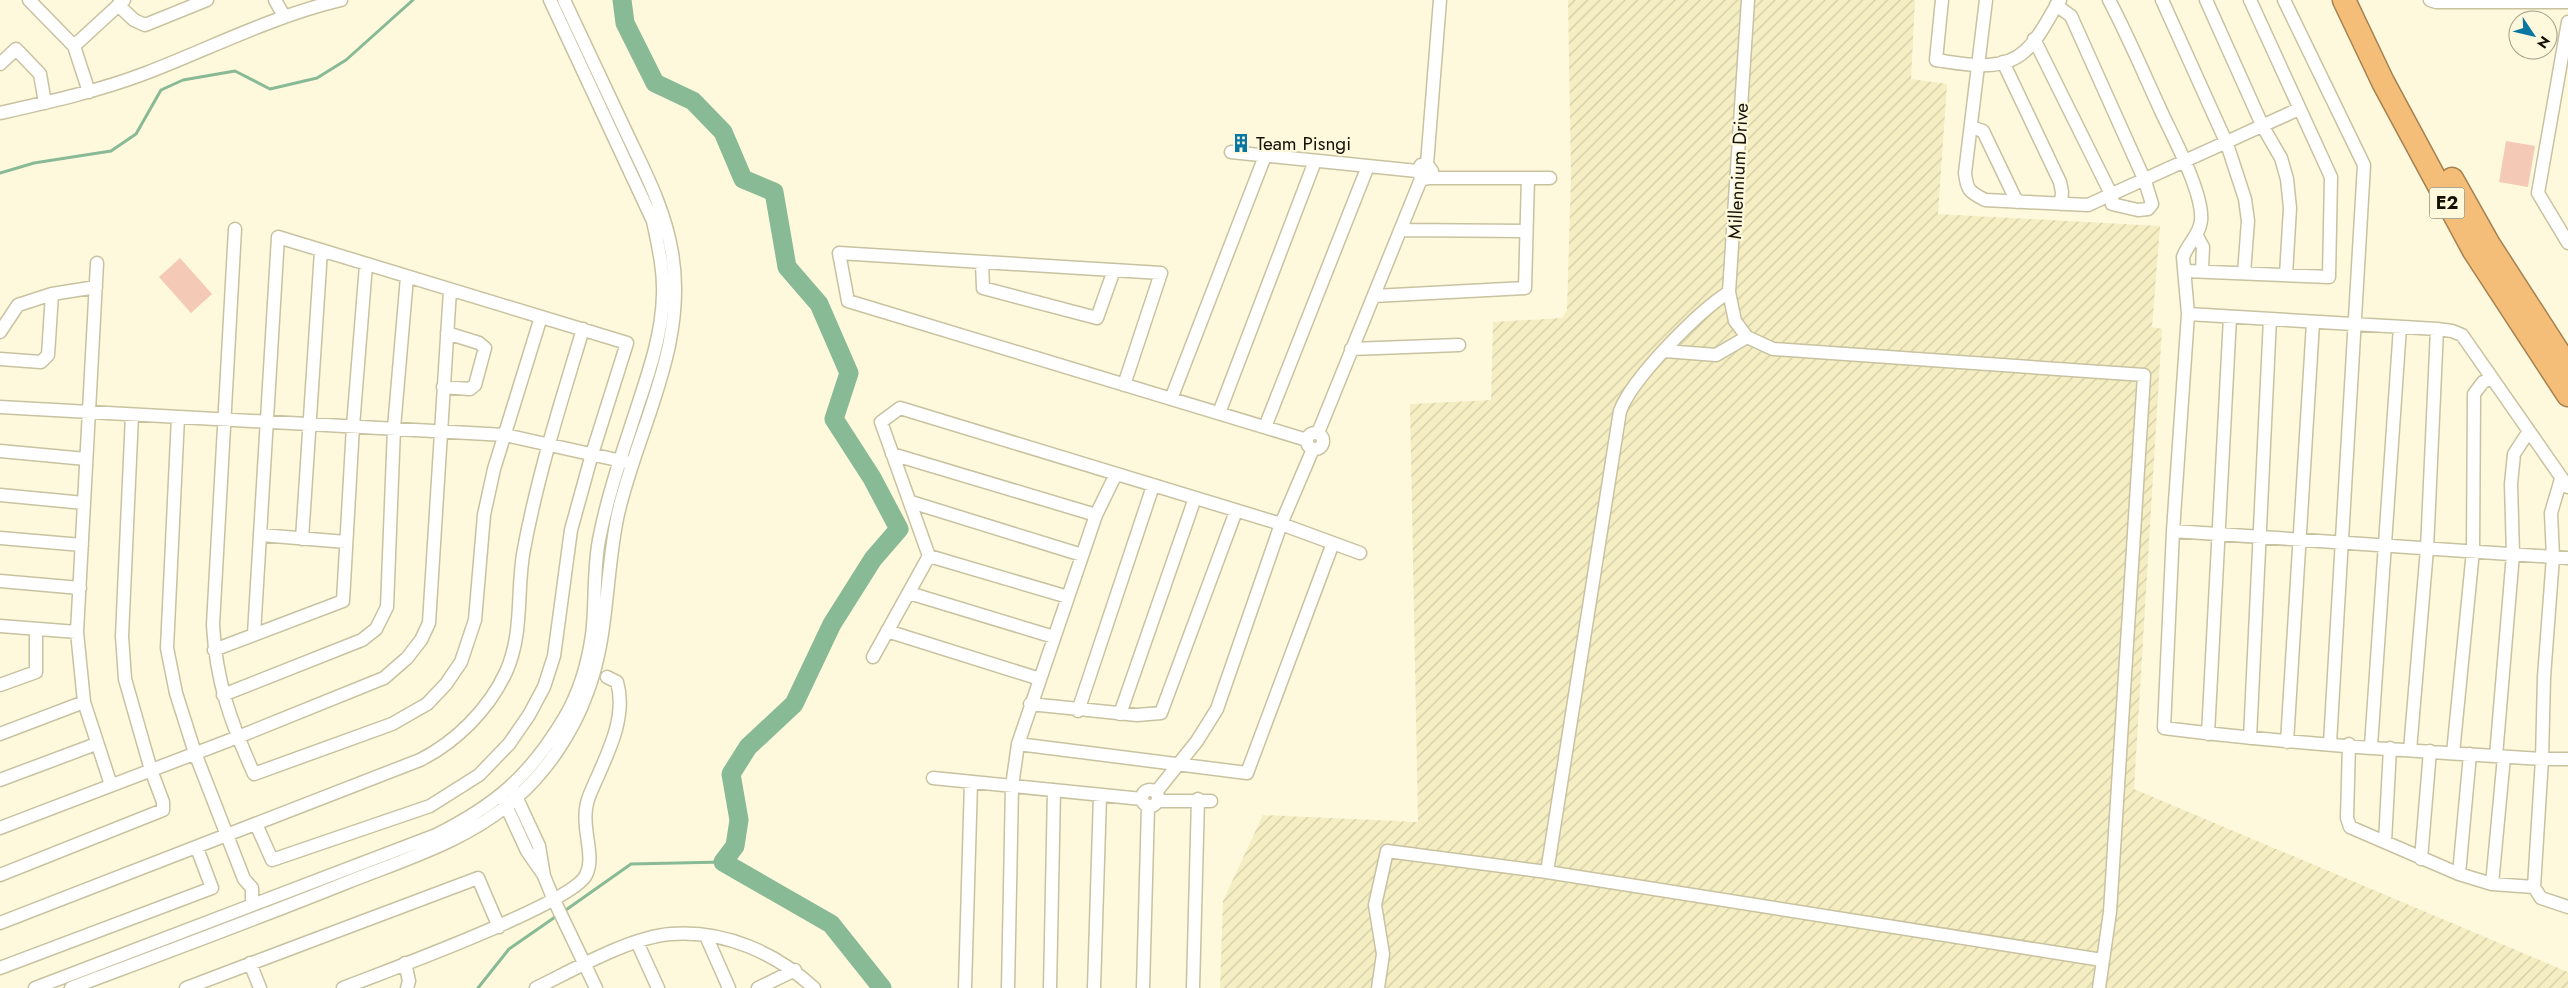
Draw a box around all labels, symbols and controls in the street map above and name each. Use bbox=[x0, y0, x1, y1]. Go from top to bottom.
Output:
north arrow bbox=[2508, 10, 2558, 60]
text: N bbox=[2532, 32, 2555, 53]
street label: Millennium Drive bbox=[1721, 102, 1755, 240]
place label: Team Pisngi bbox=[1256, 130, 1351, 157]
building icon: Team Pisngi bbox=[1230, 132, 1252, 154]
road number: E2 bbox=[2430, 188, 2464, 218]

